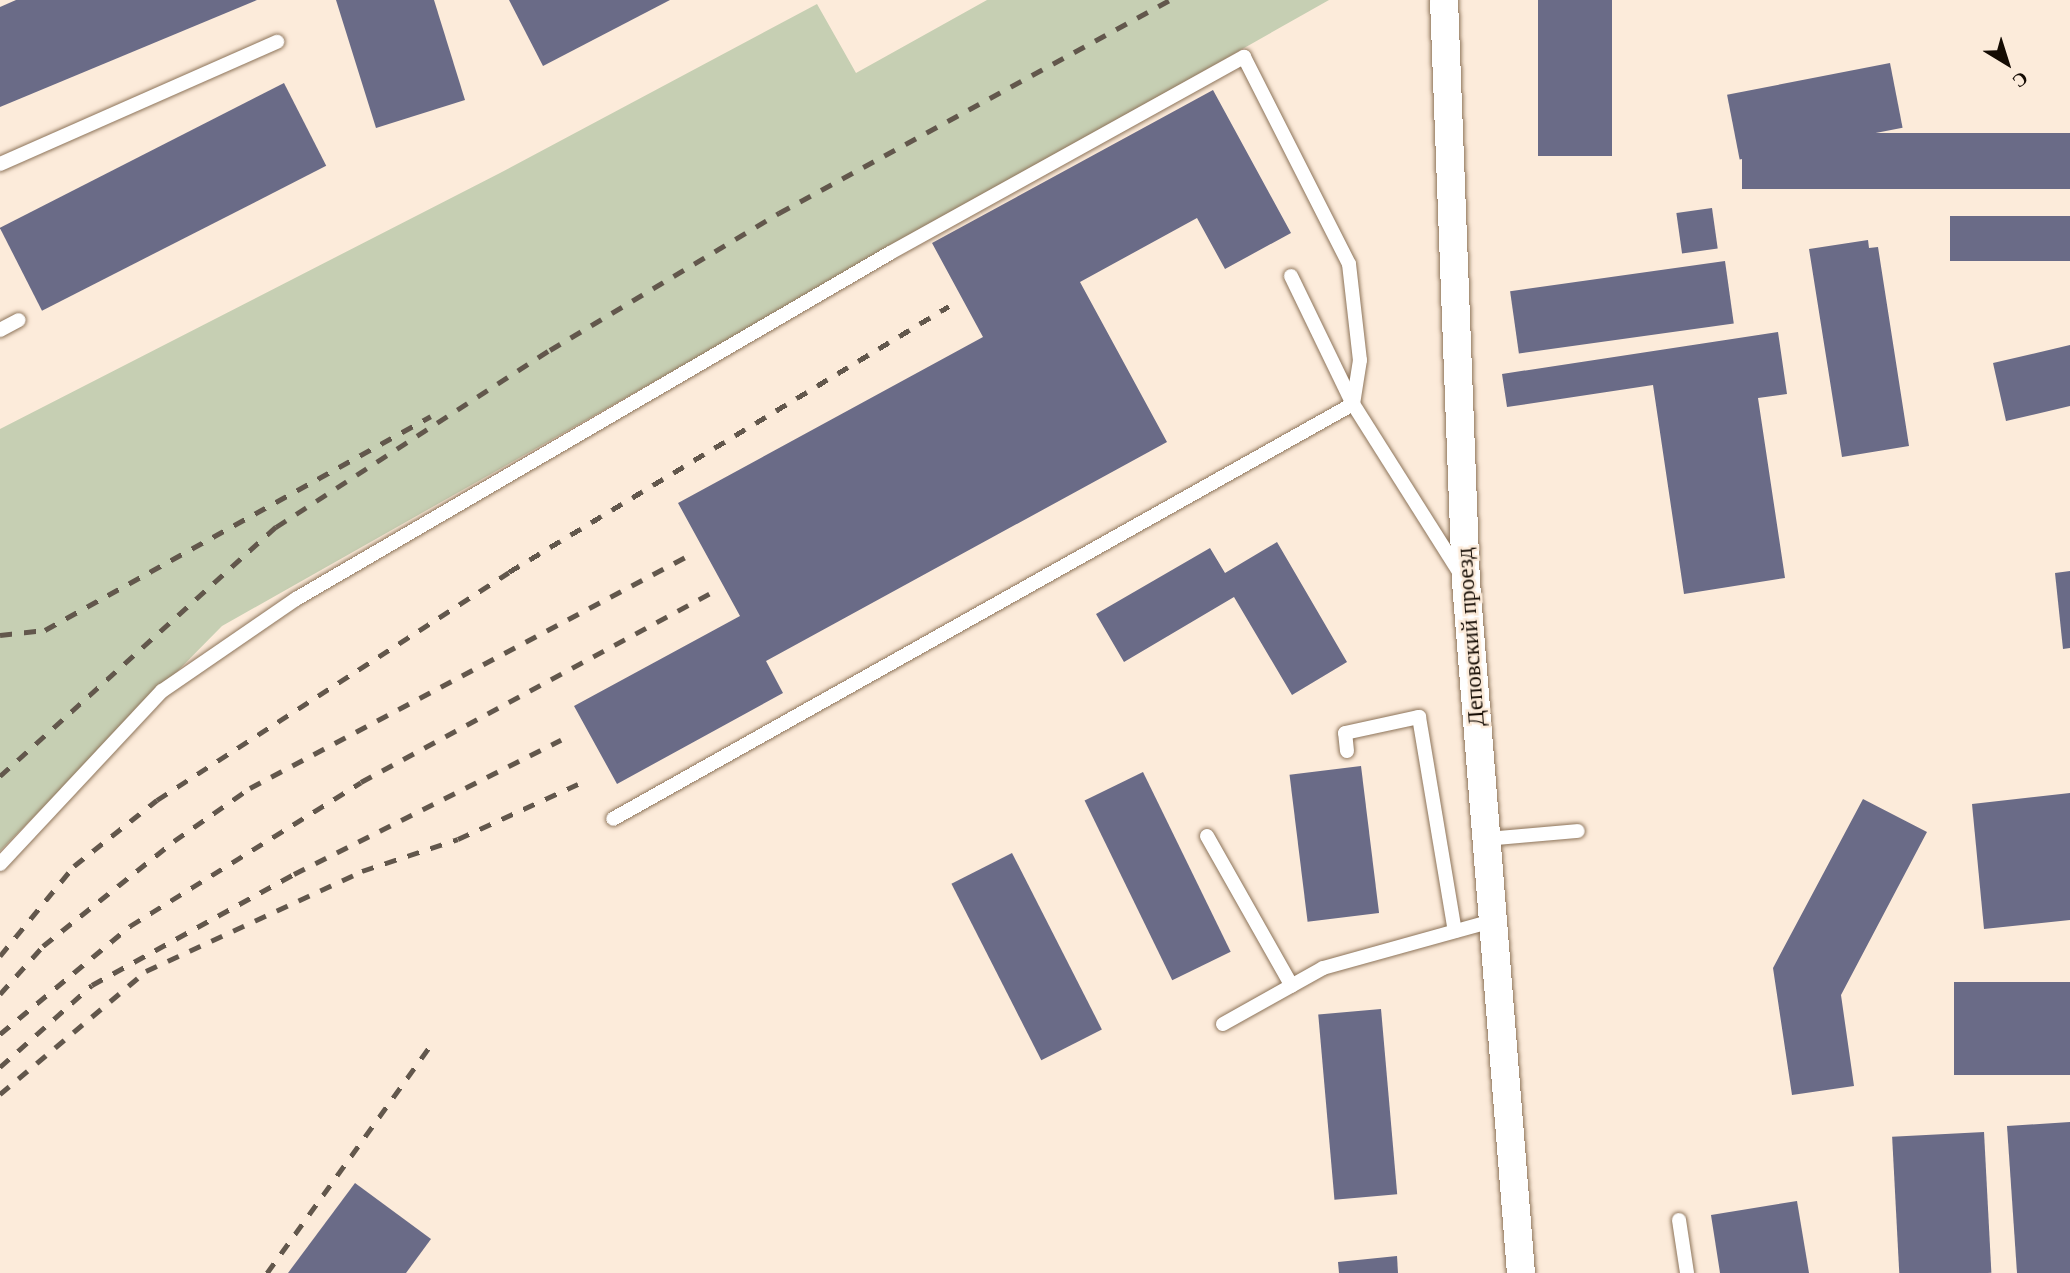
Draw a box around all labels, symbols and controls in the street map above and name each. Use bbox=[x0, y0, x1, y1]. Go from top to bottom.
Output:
north arrow bbox=[1972, 28, 2042, 98]
text: С bbox=[2008, 67, 2032, 92]
street label: Деповский проезд bbox=[1451, 547, 1491, 727]

